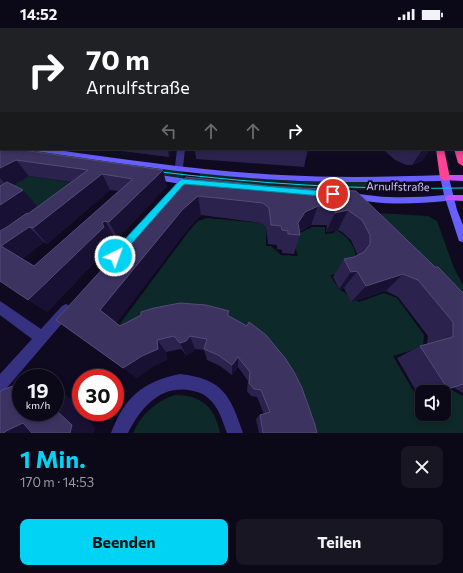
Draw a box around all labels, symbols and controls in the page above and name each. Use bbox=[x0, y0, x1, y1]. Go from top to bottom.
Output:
text: 14:52 bbox=[20, 5, 57, 23]
text: 70 m bbox=[86, 42, 150, 76]
icon: right bbox=[20, 44, 72, 96]
text: Arnulfstraße bbox=[86, 76, 190, 98]
icon: left bbox=[158, 120, 180, 142]
icon: ahead bbox=[200, 120, 222, 142]
icon: ahead bbox=[242, 120, 264, 142]
icon: right bbox=[284, 120, 306, 142]
pin bbox=[316, 177, 350, 211]
street label: Arnulfstraße bbox=[366, 179, 430, 193]
icon: arrive bbox=[322, 183, 344, 205]
position arrow bbox=[94, 235, 136, 277]
speed limit sign: 30 bbox=[72, 369, 124, 421]
text: 19 bbox=[27, 378, 49, 402]
map controls bbox=[415, 385, 451, 421]
button: sound bbox=[415, 385, 451, 421]
text: km/h bbox=[26, 399, 50, 411]
text: 1 Min. bbox=[20, 444, 86, 473]
button: close bbox=[401, 446, 443, 488]
text: 170 m · 14:53 bbox=[20, 474, 94, 490]
button: Beenden bbox=[20, 519, 228, 565]
button: Teilen bbox=[236, 519, 443, 565]

